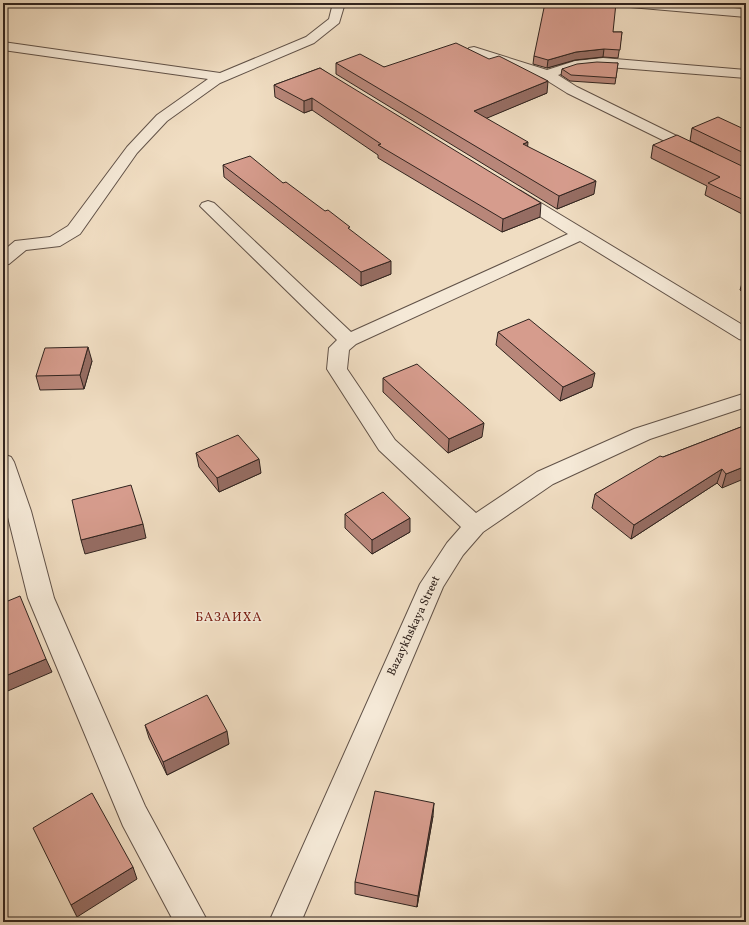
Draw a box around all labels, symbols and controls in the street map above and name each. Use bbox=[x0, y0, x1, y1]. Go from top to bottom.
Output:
street label: Bazaykhskaya Street bbox=[384, 573, 444, 679]
district label: БАЗАИХА bbox=[195, 609, 263, 627]

